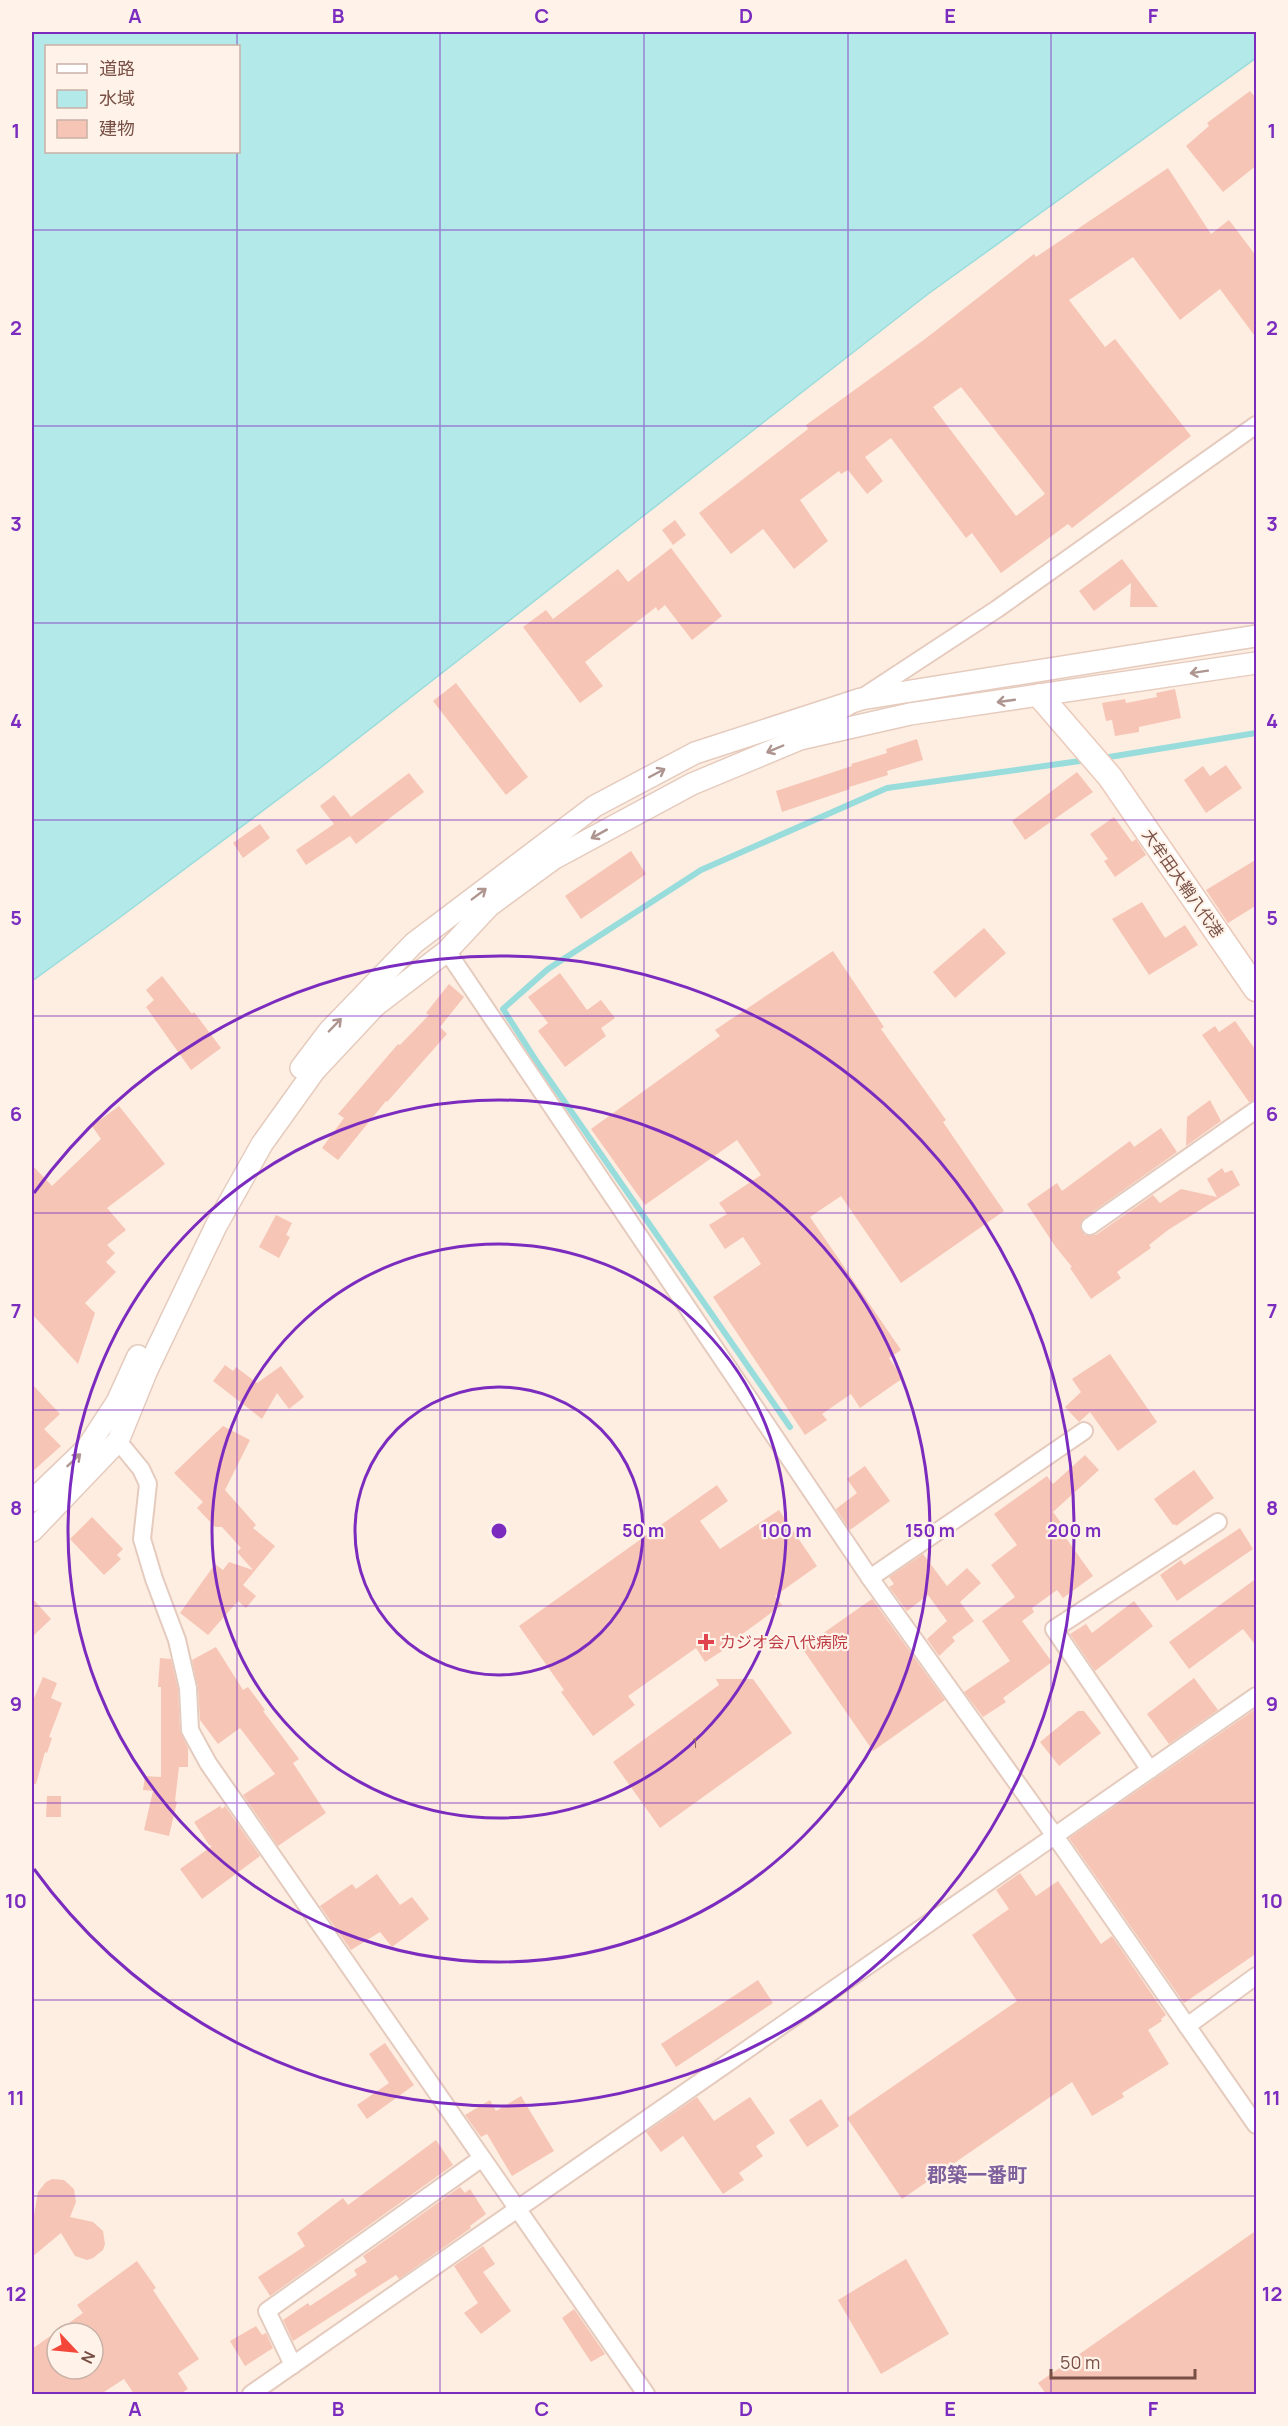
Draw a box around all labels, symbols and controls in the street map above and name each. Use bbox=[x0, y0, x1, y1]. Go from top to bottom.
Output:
text: A bbox=[128, 2, 142, 29]
text: B bbox=[332, 2, 345, 29]
text: C bbox=[535, 2, 549, 29]
text: D bbox=[739, 2, 753, 29]
text: E bbox=[944, 2, 956, 29]
text: F bbox=[1148, 2, 1159, 29]
legend bbox=[45, 45, 240, 153]
text: 道路 bbox=[99, 56, 135, 80]
text: 水域 bbox=[99, 86, 135, 110]
text: 建物 bbox=[99, 116, 135, 140]
text: 1 bbox=[12, 117, 20, 144]
text: 1 bbox=[1268, 117, 1276, 144]
text: 2 bbox=[10, 314, 22, 341]
text: 2 bbox=[1266, 314, 1278, 341]
text: 3 bbox=[10, 510, 22, 537]
text: 3 bbox=[1266, 510, 1278, 537]
one-way arrow bbox=[1189, 666, 1209, 677]
one-way arrow bbox=[996, 695, 1016, 706]
text: 4 bbox=[10, 707, 22, 734]
text: 4 bbox=[1266, 707, 1278, 734]
one-way arrow bbox=[766, 744, 784, 755]
one-way arrow bbox=[648, 767, 665, 779]
street label: 大牟田大鞘八代港 bbox=[1137, 824, 1229, 942]
one-way arrow bbox=[591, 828, 608, 840]
one-way arrow bbox=[471, 888, 487, 901]
text: 5 bbox=[10, 904, 22, 931]
text: 5 bbox=[1266, 904, 1278, 931]
one-way arrow bbox=[328, 1018, 342, 1033]
text: 6 bbox=[10, 1100, 22, 1127]
text: 6 bbox=[1266, 1100, 1278, 1127]
text: 7 bbox=[11, 1297, 21, 1324]
text: 7 bbox=[1267, 1297, 1277, 1324]
one-way arrow bbox=[66, 1454, 81, 1468]
text: 8 bbox=[10, 1494, 22, 1521]
text: 8 bbox=[1266, 1494, 1278, 1521]
text: 50 m bbox=[622, 1518, 664, 1542]
text: 100 m bbox=[760, 1518, 812, 1542]
text: 150 m bbox=[905, 1518, 955, 1542]
text: 200 m bbox=[1047, 1518, 1101, 1542]
centre of rings bbox=[489, 1521, 509, 1541]
place label: カジオ会八代病院 bbox=[720, 1631, 848, 1653]
marker: カジオ会八代病院 bbox=[697, 1633, 715, 1651]
text: 9 bbox=[10, 1690, 22, 1717]
text: 9 bbox=[1266, 1690, 1278, 1717]
house number: 1 bbox=[692, 1733, 698, 1752]
text: 10 bbox=[5, 1887, 27, 1914]
text: 10 bbox=[1261, 1887, 1283, 1914]
text: 11 bbox=[7, 2084, 25, 2111]
text: 11 bbox=[1263, 2084, 1281, 2111]
district label: 郡築一番町 bbox=[927, 2161, 1027, 2188]
text: 12 bbox=[6, 2280, 26, 2307]
text: 12 bbox=[1262, 2280, 1282, 2307]
north arrow bbox=[45, 2321, 105, 2381]
scale bar bbox=[1051, 2342, 1195, 2380]
text: N bbox=[76, 2348, 101, 2368]
text: 50 m bbox=[1060, 2350, 1100, 2374]
text: A bbox=[128, 2395, 142, 2422]
text: B bbox=[332, 2395, 345, 2422]
text: C bbox=[535, 2395, 549, 2422]
text: D bbox=[739, 2395, 753, 2422]
text: E bbox=[944, 2395, 956, 2422]
text: F bbox=[1148, 2395, 1159, 2422]

